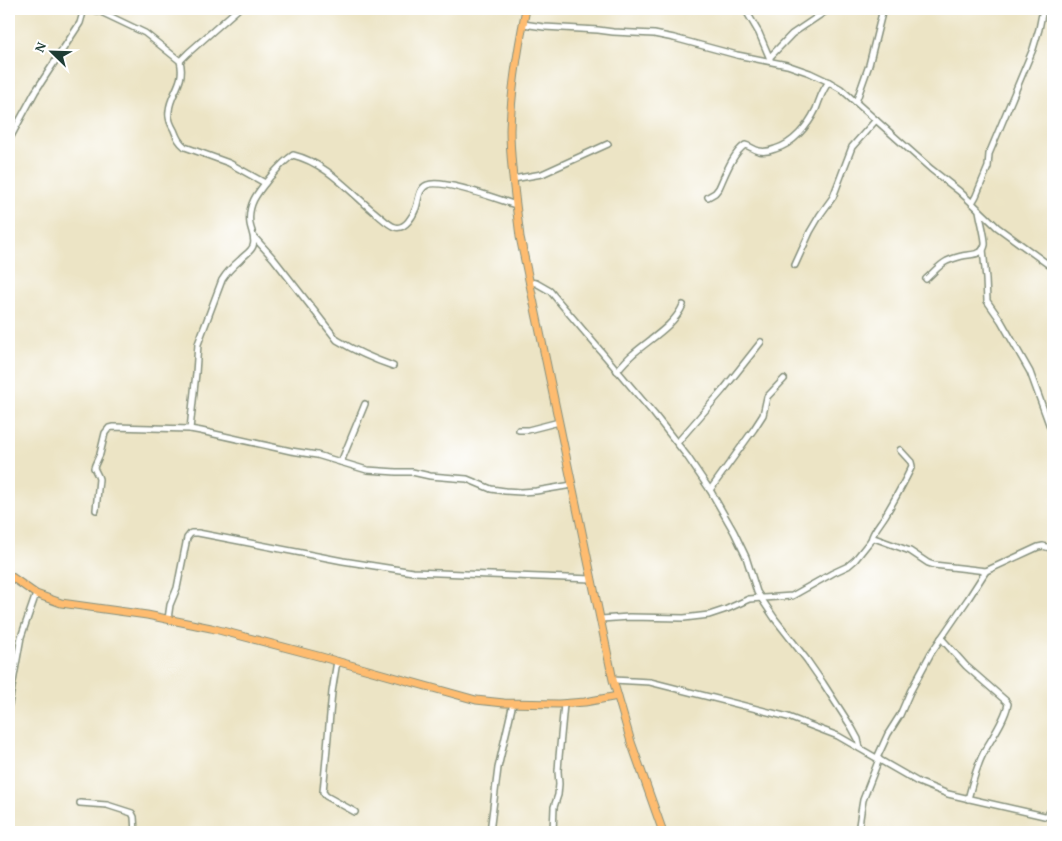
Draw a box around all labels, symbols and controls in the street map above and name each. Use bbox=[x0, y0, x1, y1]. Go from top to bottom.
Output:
north arrow bbox=[28, 28, 78, 78]
text: N bbox=[29, 38, 51, 55]

